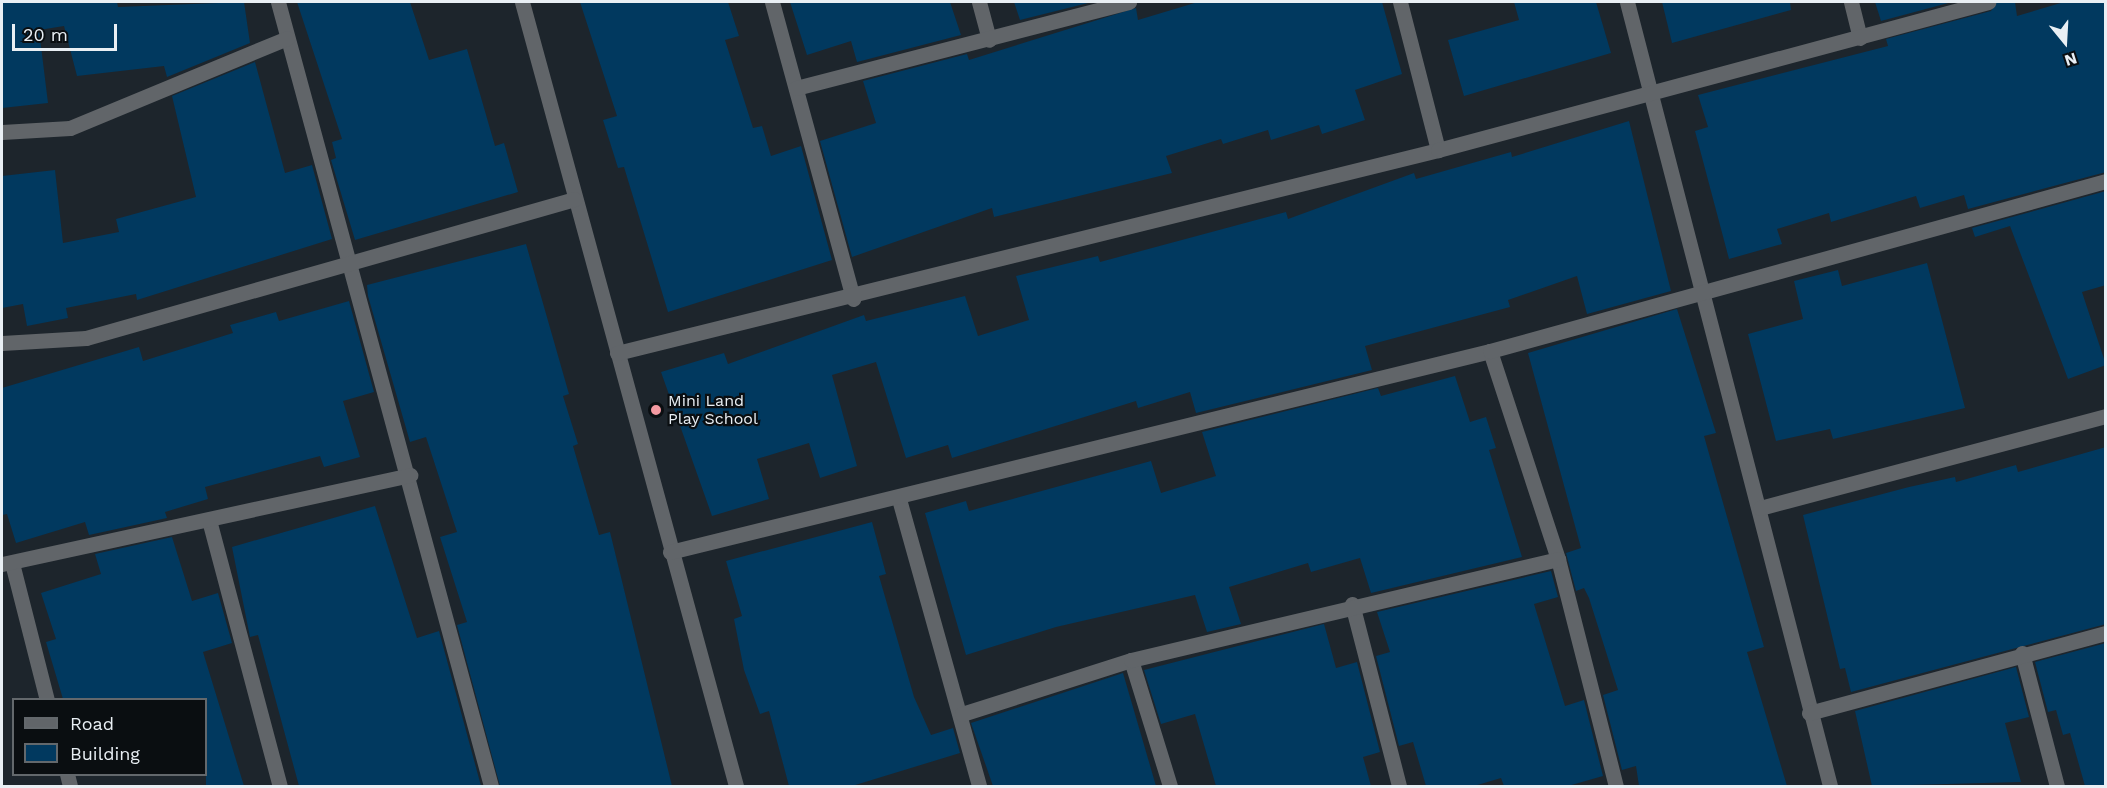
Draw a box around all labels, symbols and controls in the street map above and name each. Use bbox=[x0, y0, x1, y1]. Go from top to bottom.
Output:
scale bar bbox=[15, 12, 120, 50]
north arrow bbox=[2035, 12, 2095, 72]
text: 20 m bbox=[23, 24, 68, 45]
text: N bbox=[2062, 49, 2079, 70]
place label: Mini Land Play School bbox=[668, 391, 758, 429]
marker: Mini Land Play School bbox=[649, 403, 663, 417]
legend bbox=[12, 698, 207, 776]
text: Road bbox=[70, 713, 114, 734]
text: Building bbox=[70, 743, 140, 764]

